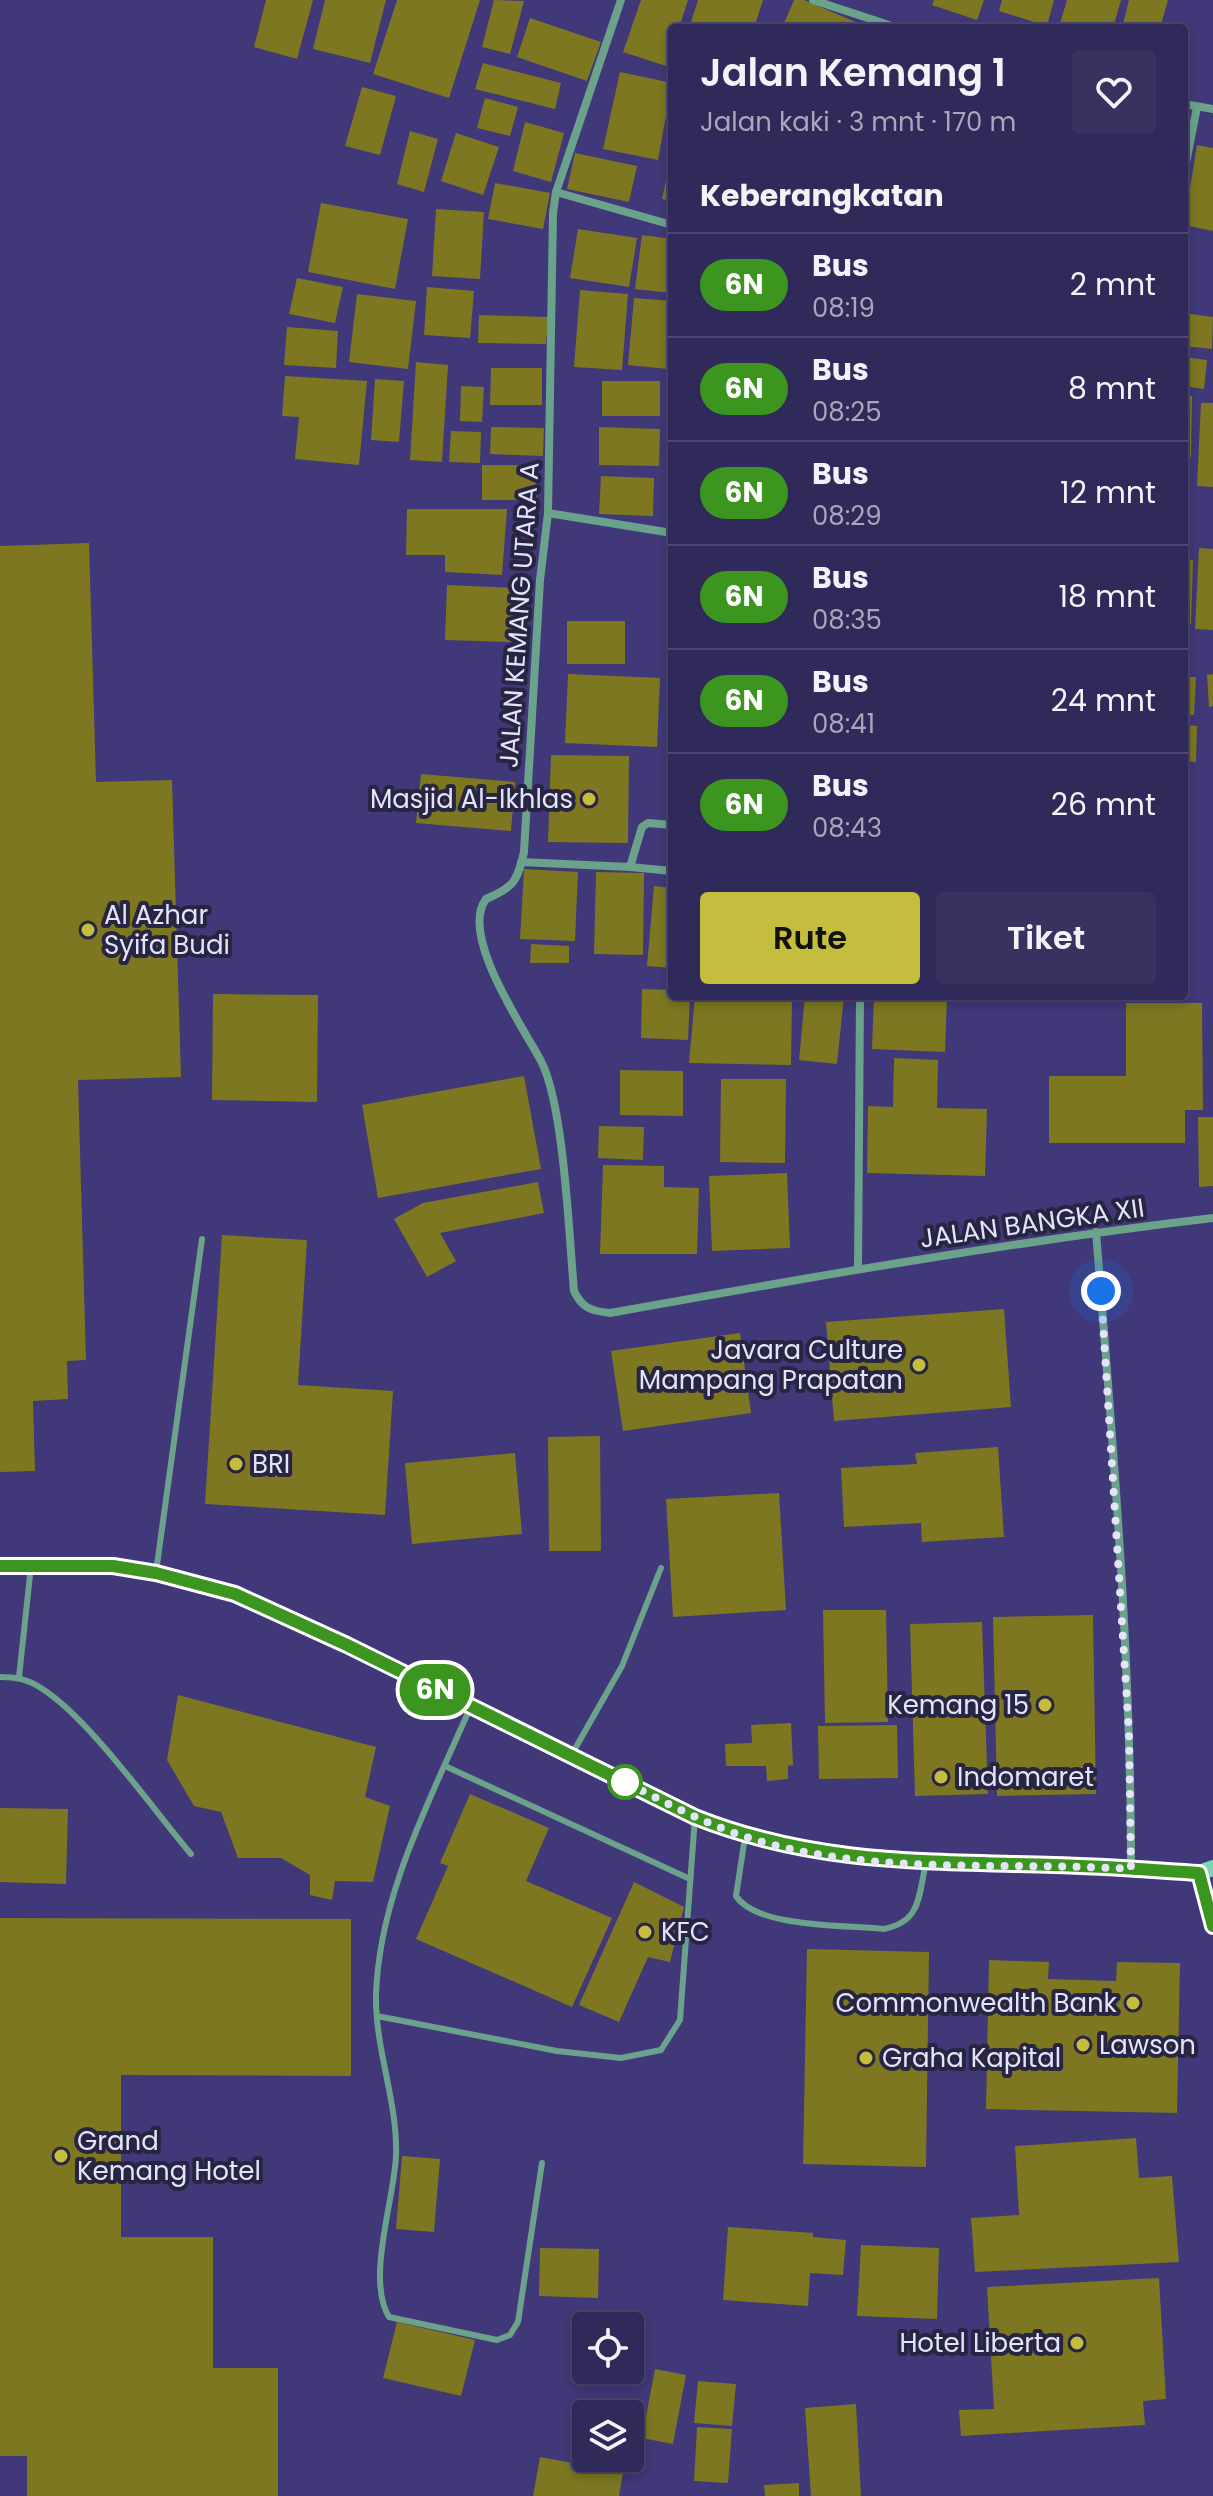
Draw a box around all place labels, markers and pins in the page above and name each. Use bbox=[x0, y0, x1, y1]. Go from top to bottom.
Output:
place label: Masjid Al-Ikhlas bbox=[370, 781, 573, 817]
marker: Masjid Al-Ikhlas bbox=[580, 790, 598, 808]
place label: Al Azhar Syifa Budi bbox=[104, 897, 230, 963]
marker: Al Azhar Syifa Budi bbox=[79, 921, 97, 939]
place label: Javara Culture Mampang Prapatan bbox=[639, 1332, 903, 1398]
marker: Javara Culture Mampang Prapatan bbox=[910, 1356, 928, 1374]
place label: BRI bbox=[252, 1446, 290, 1482]
marker: BRI bbox=[227, 1455, 245, 1473]
place label: Kemang 15 bbox=[887, 1687, 1029, 1723]
marker: Kemang 15 bbox=[1036, 1696, 1054, 1714]
place label: Indomaret bbox=[957, 1759, 1094, 1795]
unlabelled marker bbox=[608, 1765, 642, 1799]
marker: Indomaret bbox=[932, 1768, 950, 1786]
place label: KFC bbox=[661, 1914, 710, 1950]
marker: KFC bbox=[636, 1923, 654, 1941]
place label: Commonwealth Bank bbox=[835, 1985, 1118, 2021]
marker: Commonwealth Bank bbox=[1124, 1994, 1142, 2012]
place label: Lawson bbox=[1099, 2027, 1196, 2063]
marker: Lawson bbox=[1074, 2036, 1092, 2054]
place label: Graha Kapital bbox=[882, 2040, 1061, 2076]
marker: Graha Kapital bbox=[857, 2049, 875, 2067]
place label: Grand Kemang Hotel bbox=[77, 2123, 261, 2189]
marker: Grand Kemang Hotel bbox=[52, 2147, 70, 2165]
place label: Hotel Liberta bbox=[899, 2325, 1061, 2361]
marker: Hotel Liberta bbox=[1068, 2334, 1086, 2352]

